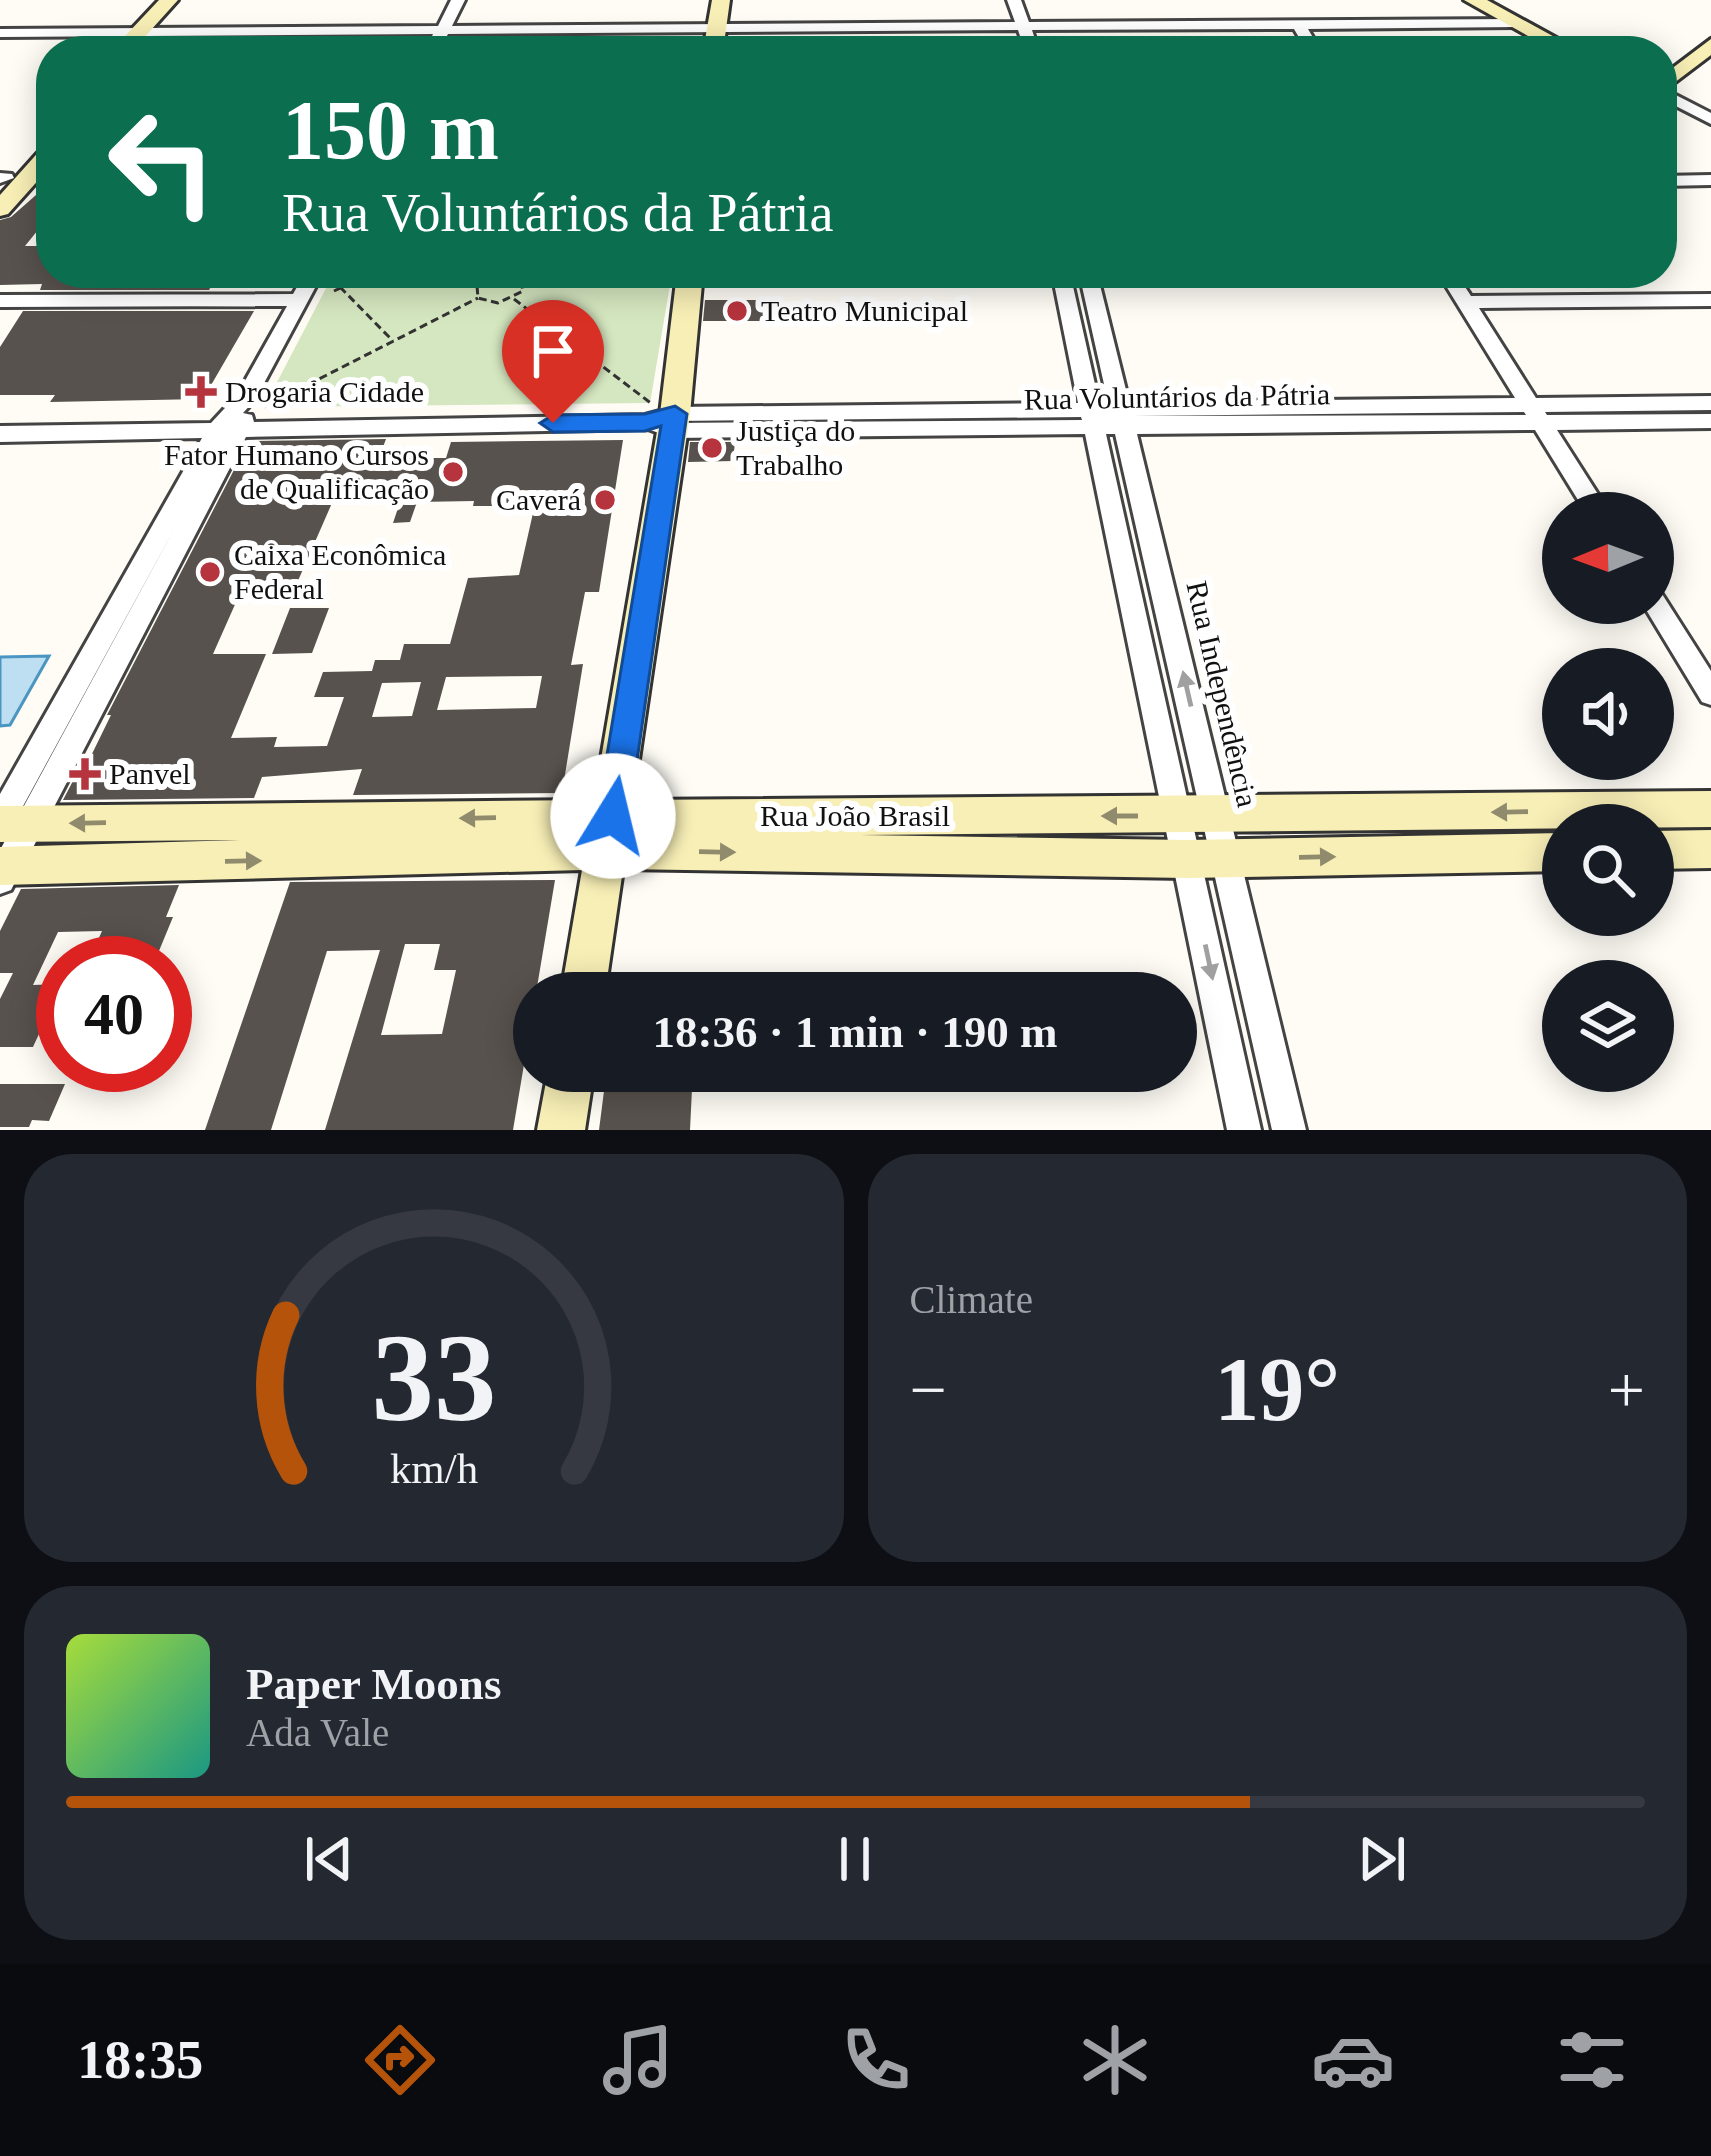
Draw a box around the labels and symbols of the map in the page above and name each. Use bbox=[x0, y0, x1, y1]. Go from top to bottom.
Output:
place label: Teatro Municipal bbox=[761, 294, 968, 327]
marker: Teatro Municipal bbox=[724, 298, 750, 324]
pin bbox=[502, 300, 604, 423]
place label: Drogaria Cidade bbox=[225, 375, 424, 408]
street label: Rua Voluntários da Pátria bbox=[1024, 377, 1330, 416]
marker: Drogaria Cidade bbox=[188, 379, 214, 405]
place label: Justiça do Trabalho bbox=[736, 414, 855, 481]
marker: Justiça do Trabalho bbox=[699, 435, 725, 461]
place label: Fator Humano Cursos de Qualificação bbox=[164, 438, 429, 505]
marker: Fator Humano Cursos de Qualificação bbox=[440, 459, 466, 485]
place label: Caverá bbox=[496, 483, 581, 516]
marker: Caverá bbox=[592, 487, 618, 513]
north arrow bbox=[1542, 492, 1674, 624]
place label: Caixa Econômica Federal bbox=[234, 538, 446, 605]
marker: Caixa Econômica Federal bbox=[197, 559, 223, 585]
street label: Rua Independência bbox=[1180, 578, 1265, 810]
one-way arrow bbox=[1177, 670, 1196, 707]
position arrow bbox=[550, 753, 676, 879]
place label: Panvel bbox=[109, 757, 191, 790]
marker: Panvel bbox=[72, 761, 98, 787]
street label: Rua João Brasil bbox=[760, 799, 950, 832]
one-way arrow bbox=[1490, 802, 1528, 821]
one-way arrow bbox=[1100, 806, 1138, 826]
one-way arrow bbox=[458, 808, 496, 828]
one-way arrow bbox=[68, 814, 106, 833]
one-way arrow bbox=[699, 842, 737, 862]
one-way arrow bbox=[1299, 847, 1337, 866]
one-way arrow bbox=[225, 851, 263, 870]
speed limit sign: 40 bbox=[36, 936, 192, 1092]
one-way arrow bbox=[1201, 944, 1220, 982]

